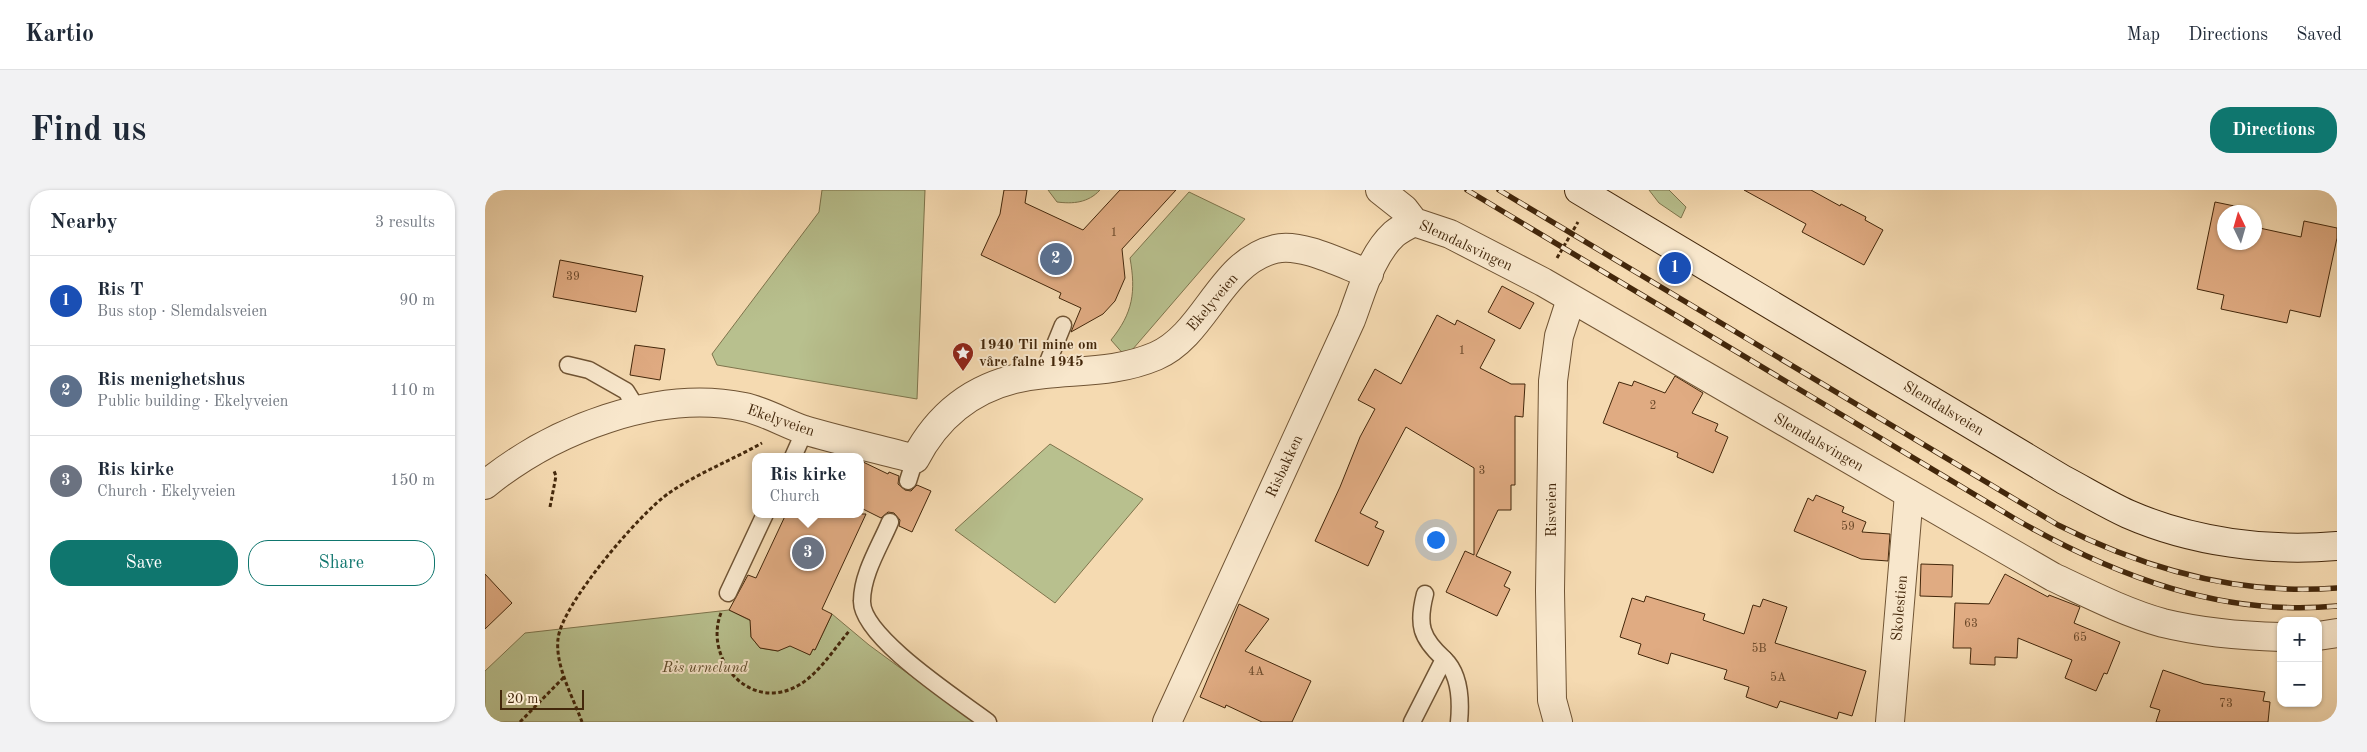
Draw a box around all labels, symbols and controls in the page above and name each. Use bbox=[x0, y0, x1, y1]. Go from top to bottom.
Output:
text: Kartio bbox=[25, 23, 94, 47]
text: Map bbox=[2127, 26, 2160, 44]
text: Directions bbox=[2188, 26, 2268, 44]
text: Saved bbox=[2296, 26, 2342, 44]
button: Directions bbox=[2210, 107, 2337, 153]
text: Find us bbox=[30, 113, 146, 148]
north arrow bbox=[2217, 205, 2262, 250]
text: Nearby bbox=[50, 212, 118, 233]
text: 3 results bbox=[375, 215, 435, 231]
street label: Slemdalsvingen bbox=[1416, 218, 1514, 275]
house number: 1 bbox=[1111, 227, 1117, 239]
pin: 2 bbox=[1040, 240, 1072, 278]
pin: 1 bbox=[1659, 249, 1691, 287]
house number: 39 bbox=[566, 271, 580, 283]
street label: Ekelyveien bbox=[1185, 271, 1241, 335]
text: Ris T bbox=[97, 281, 144, 300]
text: 1 bbox=[61, 293, 71, 309]
text: 90 m bbox=[399, 293, 435, 309]
text: Bus stop · Slemdalsveien bbox=[97, 304, 267, 320]
place label: 1940 Til mine om våre falne 1945 bbox=[979, 338, 1098, 370]
place icon: 1940 Til mine om våre falne 1945 bbox=[951, 341, 975, 372]
house number: 1 bbox=[1459, 345, 1465, 357]
text: Ris menighetshus bbox=[97, 371, 245, 390]
street label: Slemdalsveien bbox=[1900, 379, 1986, 439]
text: 2 bbox=[61, 383, 71, 399]
text: 110 m bbox=[390, 383, 435, 399]
text: Public building · Ekelyveien bbox=[97, 394, 288, 410]
house number: 2 bbox=[1650, 400, 1656, 412]
street label: Ekelyveien bbox=[745, 403, 816, 440]
street label: Slemdalsvingen bbox=[1771, 412, 1866, 475]
street label: Risbakken bbox=[1264, 433, 1306, 500]
popup bbox=[752, 453, 864, 518]
text: Ris kirke bbox=[97, 461, 174, 480]
house number: 3 bbox=[1479, 465, 1485, 477]
text: Ris kirke bbox=[769, 466, 847, 485]
text: 3 bbox=[61, 473, 71, 489]
text: 150 m bbox=[390, 473, 435, 489]
street label: Risveien bbox=[1545, 483, 1560, 537]
text: Church · Ekelyveien bbox=[97, 484, 236, 500]
text: Church bbox=[769, 489, 820, 505]
house number: 59 bbox=[1841, 520, 1855, 533]
your location bbox=[1423, 527, 1449, 553]
pin: 3 bbox=[792, 534, 824, 572]
button: Save bbox=[50, 540, 238, 586]
button: Share bbox=[248, 540, 435, 586]
street label: Skolestien bbox=[1890, 574, 1911, 642]
map controls bbox=[2277, 617, 2322, 707]
button: + bbox=[2277, 617, 2322, 662]
house number: 63 bbox=[1964, 618, 1978, 630]
house number: 65 bbox=[2073, 631, 2087, 644]
house number: 5B bbox=[1751, 642, 1767, 655]
park label: Ris urnelund bbox=[661, 661, 749, 676]
button: − bbox=[2277, 662, 2322, 707]
house number: 4A bbox=[1248, 666, 1264, 678]
house number: 5A bbox=[1770, 671, 1786, 684]
scale bar bbox=[500, 687, 584, 710]
text: 20 m bbox=[507, 692, 538, 706]
house number: 73 bbox=[2219, 698, 2233, 710]

